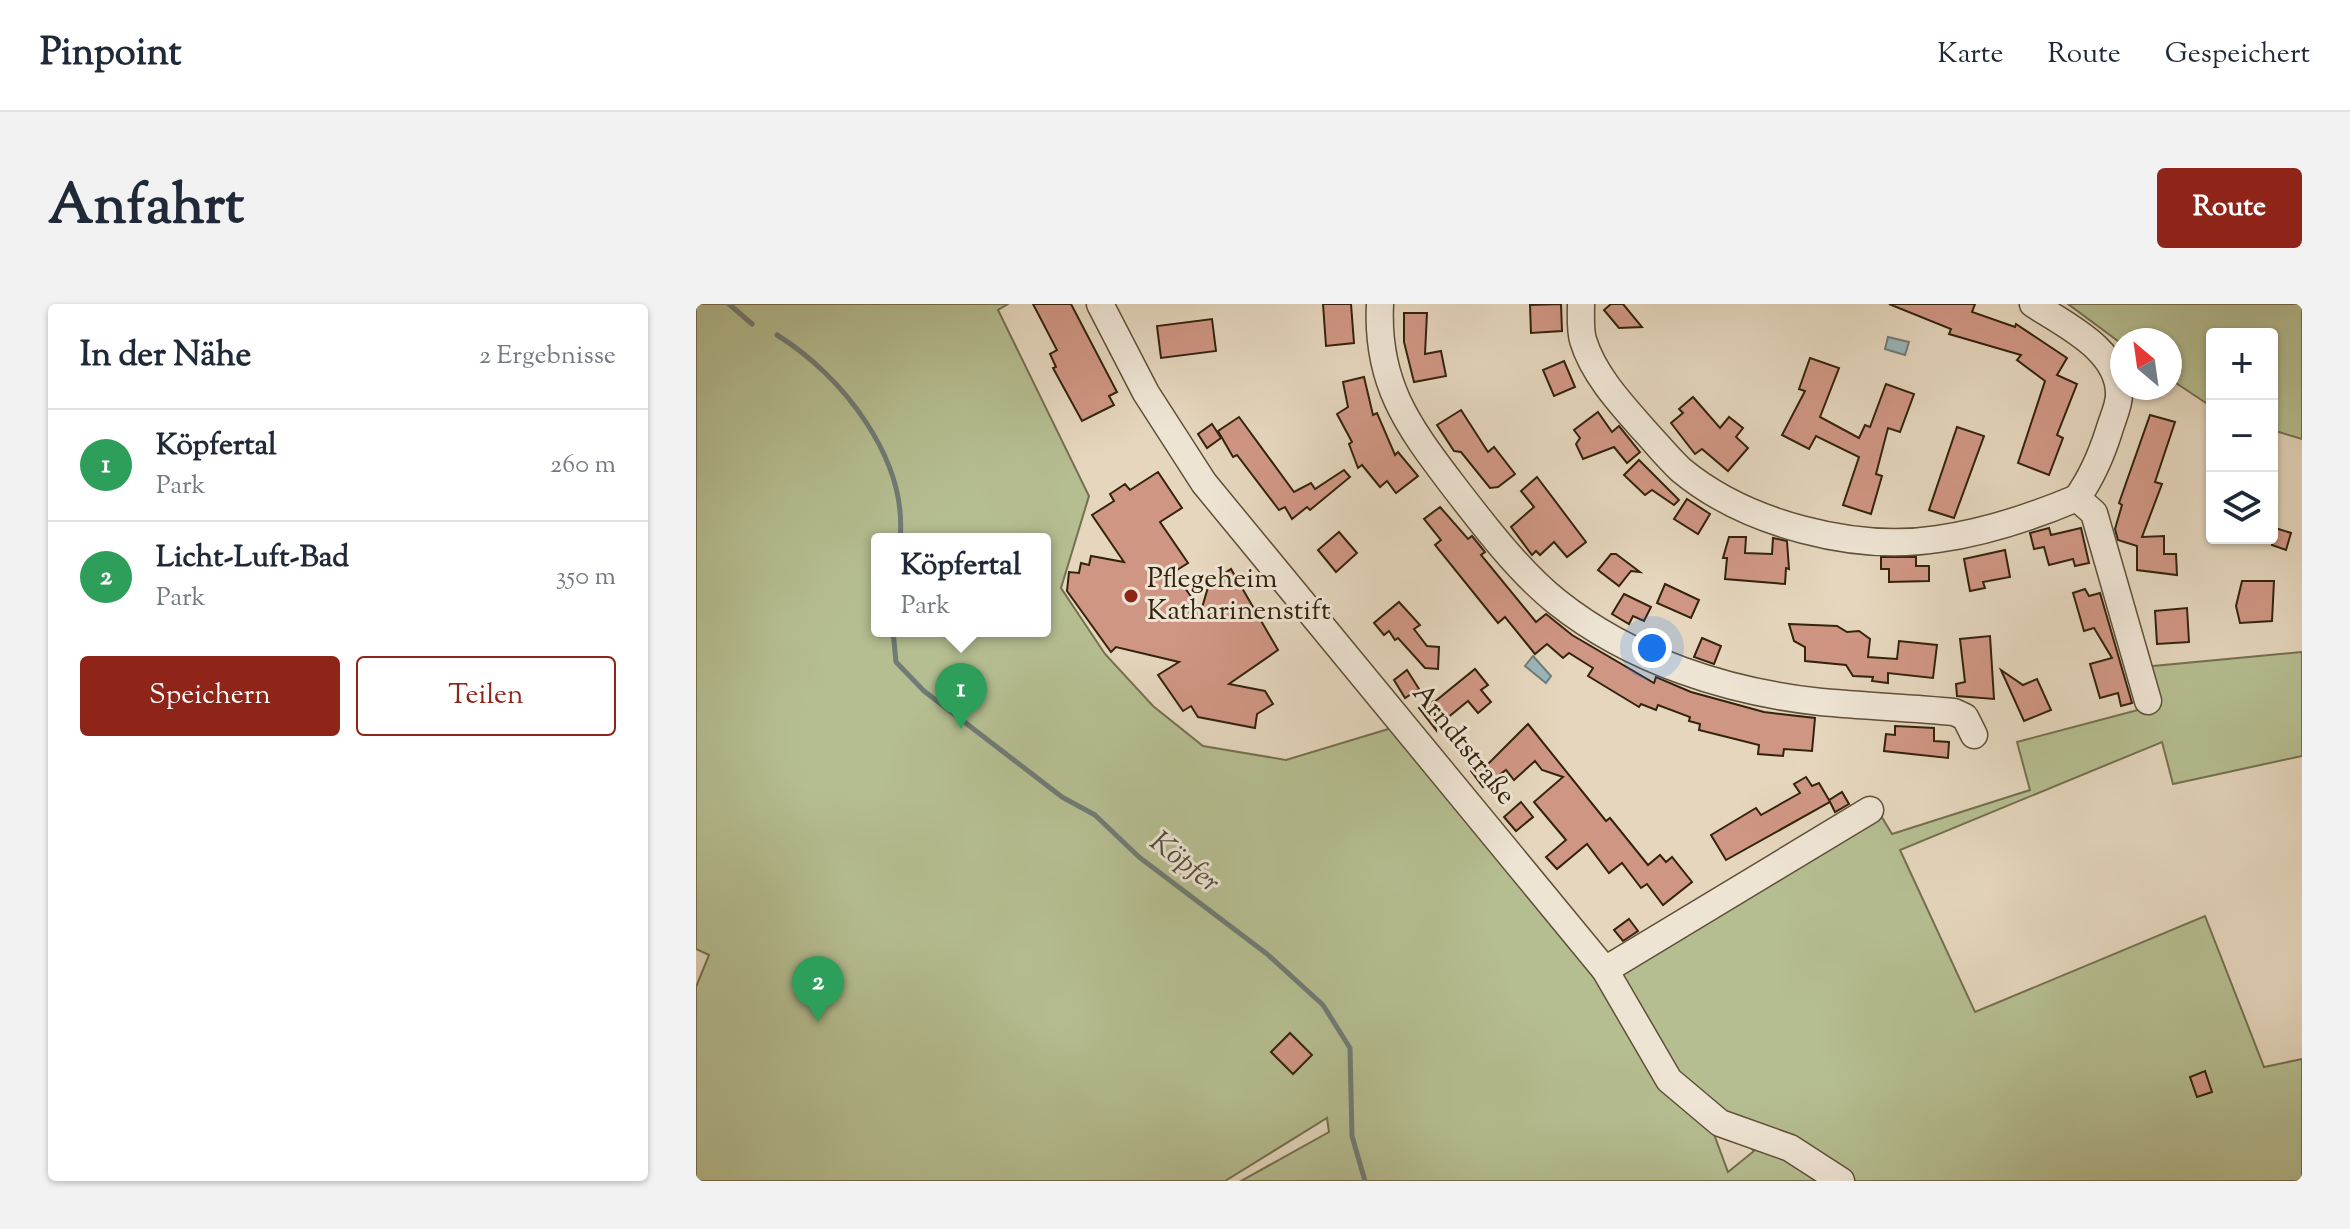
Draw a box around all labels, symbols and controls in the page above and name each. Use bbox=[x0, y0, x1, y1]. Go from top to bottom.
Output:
text: Pinpoint bbox=[40, 28, 182, 82]
text: Karte bbox=[1938, 35, 2003, 75]
text: Route bbox=[2047, 35, 2121, 75]
text: Gespeichert bbox=[2165, 35, 2310, 75]
text: Anfahrt bbox=[48, 168, 244, 249]
button: Route bbox=[2157, 168, 2302, 248]
north arrow bbox=[2110, 328, 2182, 400]
map controls bbox=[2206, 328, 2278, 544]
button: + bbox=[2206, 328, 2278, 400]
text: In der Nähe bbox=[80, 332, 251, 381]
text: 2 Ergebnisse bbox=[479, 338, 616, 375]
button: − bbox=[2206, 400, 2278, 472]
text: Köpfertal bbox=[156, 425, 277, 468]
text: 1 bbox=[102, 447, 110, 484]
text: 260 m bbox=[550, 447, 616, 484]
text: Park bbox=[156, 468, 206, 505]
button: layers bbox=[2206, 472, 2278, 544]
popup bbox=[871, 533, 1051, 637]
text: Licht-Luft-Bad bbox=[156, 537, 349, 580]
text: Köpfertal bbox=[901, 545, 1021, 588]
text: 2 bbox=[100, 559, 112, 596]
text: 350 m bbox=[556, 559, 616, 596]
place label: Pflegeheim Katharinenstift bbox=[1147, 560, 1331, 632]
text: Park bbox=[156, 580, 206, 617]
marker: Pflegeheim Katharinenstift bbox=[1122, 587, 1140, 605]
text: Park bbox=[901, 588, 950, 625]
your location bbox=[1632, 628, 1672, 668]
button: Speichern bbox=[80, 656, 340, 736]
button: Teilen bbox=[356, 656, 616, 736]
pin: 1 bbox=[935, 663, 987, 729]
street label: Arndtstraße bbox=[1402, 676, 1524, 814]
water label: Köpfer bbox=[1140, 822, 1229, 904]
pin: 2 bbox=[792, 956, 844, 1022]

